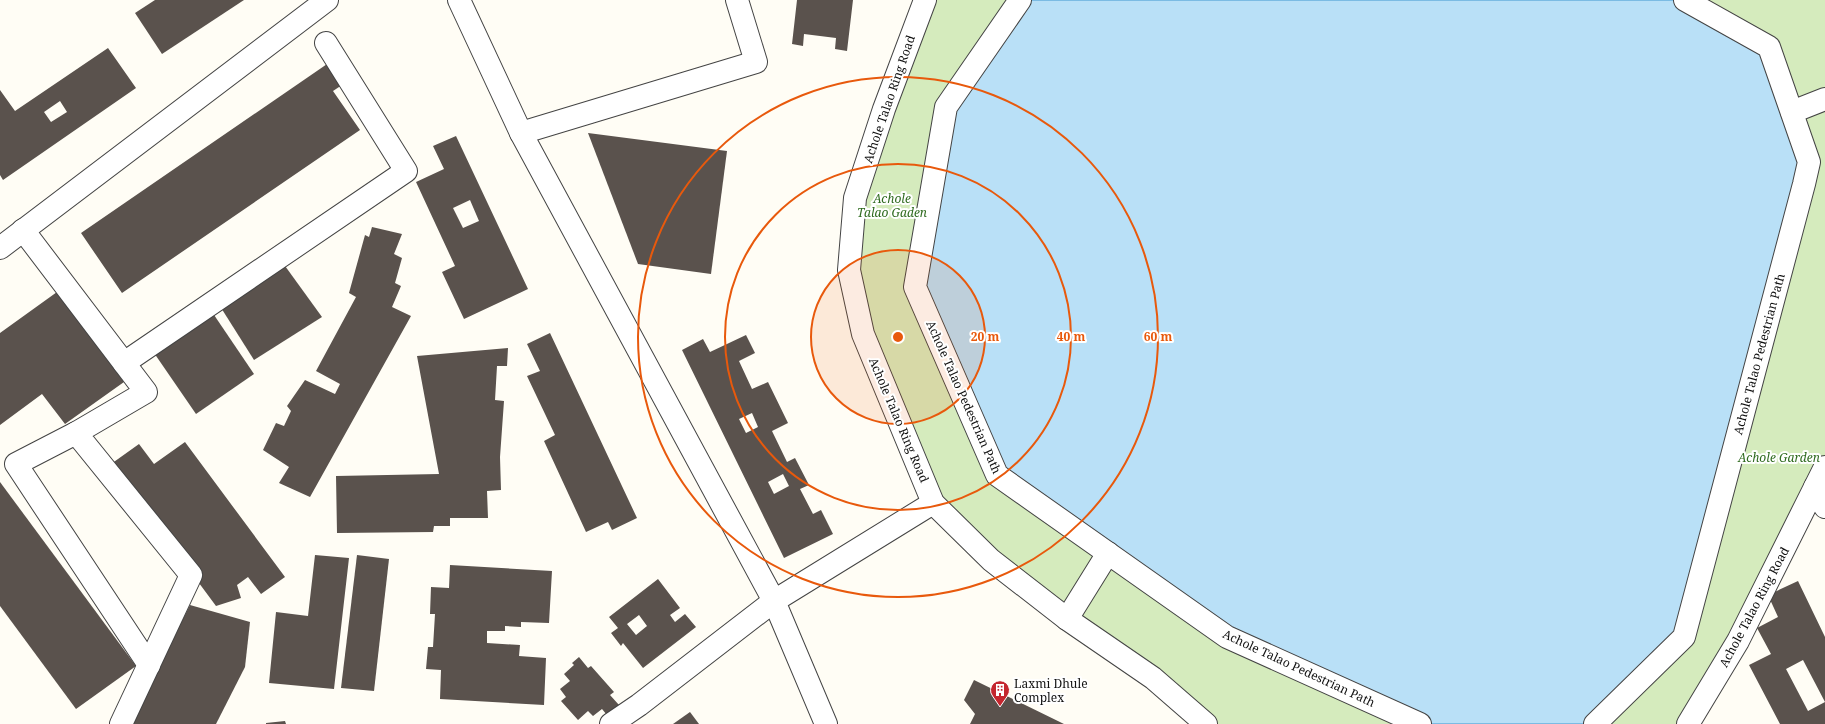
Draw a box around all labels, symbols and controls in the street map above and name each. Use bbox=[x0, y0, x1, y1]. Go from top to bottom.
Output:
street label: Achole Talao Ring Road bbox=[859, 32, 919, 165]
park label: Achole Talao Gaden bbox=[857, 190, 927, 221]
street label: Achole Talao Pedestrian Path bbox=[1729, 271, 1789, 436]
street label: Achole Talao Pedestrian Path bbox=[922, 318, 1006, 477]
text: 20 m bbox=[971, 328, 999, 345]
text: 40 m bbox=[1057, 328, 1085, 345]
text: 60 m bbox=[1144, 328, 1172, 345]
centre of rings bbox=[891, 330, 905, 344]
street label: Achole Talao Ring Road bbox=[865, 355, 933, 486]
park label: Achole Garden bbox=[1737, 449, 1820, 466]
street label: Achole Talao Ring Road bbox=[1715, 543, 1793, 670]
street label: Achole Talao Pedestrian Path bbox=[1220, 625, 1378, 711]
place label: Laxmi Dhule Complex bbox=[1014, 675, 1088, 706]
building icon: Laxmi Dhule Complex bbox=[989, 679, 1011, 707]

